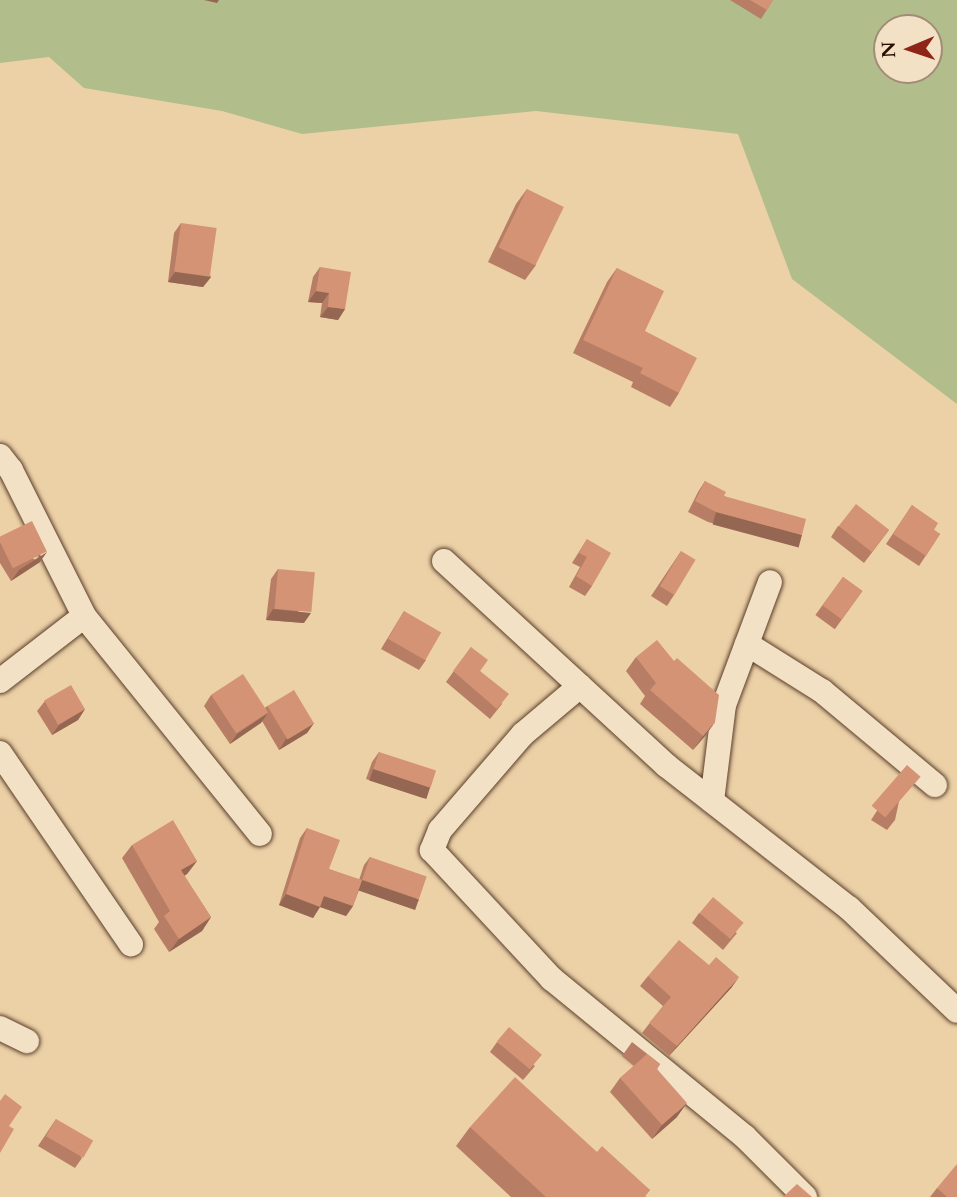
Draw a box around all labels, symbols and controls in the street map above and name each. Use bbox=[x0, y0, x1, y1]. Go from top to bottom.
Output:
north arrow bbox=[873, 14, 943, 84]
text: N bbox=[876, 41, 902, 58]

